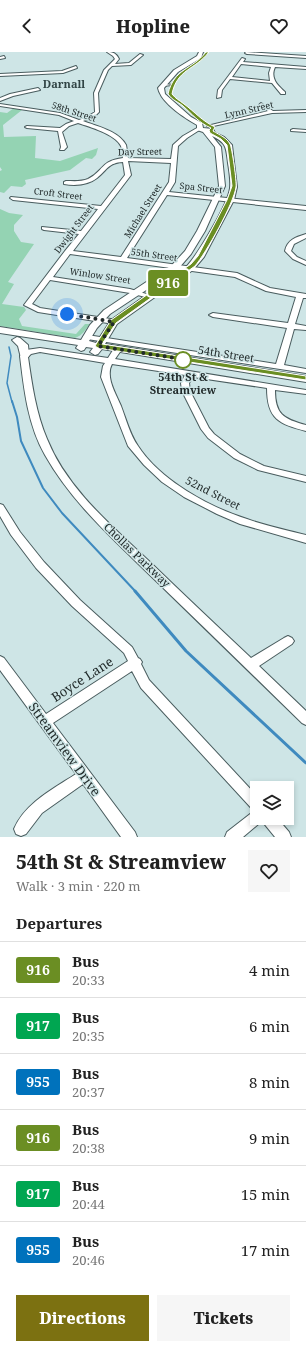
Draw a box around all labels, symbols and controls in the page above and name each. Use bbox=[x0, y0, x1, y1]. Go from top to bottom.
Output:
text: Hopline bbox=[116, 14, 190, 38]
icon: back bbox=[16, 15, 38, 37]
icon: heart bbox=[268, 15, 290, 37]
district label: Darnall bbox=[43, 76, 85, 91]
street label: 58th Street bbox=[50, 98, 98, 125]
street label: Lynn Street bbox=[223, 98, 274, 121]
street label: Day Street bbox=[118, 145, 162, 158]
street label: Spa Street bbox=[179, 179, 223, 196]
street label: Michael Street bbox=[121, 181, 164, 240]
street label: Croft Street bbox=[33, 184, 83, 203]
street label: Dwight Street bbox=[51, 201, 96, 256]
street label: 55th Street bbox=[130, 245, 178, 264]
street label: Winlow Street bbox=[69, 264, 131, 287]
line badge: 916 bbox=[145, 270, 191, 296]
text: 916 bbox=[156, 273, 180, 292]
your location bbox=[57, 304, 77, 324]
street label: 54th Street bbox=[197, 342, 255, 365]
marker: 54th St & Streamview bbox=[174, 351, 192, 369]
place label: 54th St & Streamview bbox=[150, 369, 217, 397]
street label: 52nd Street bbox=[183, 472, 243, 513]
street label: Chollas Parkway bbox=[101, 519, 174, 591]
street label: Boyce Lane bbox=[48, 652, 117, 706]
street label: Streamview Drive bbox=[25, 698, 105, 800]
map controls bbox=[250, 781, 294, 825]
button: layers bbox=[250, 781, 294, 825]
text: 54th St & Streamview bbox=[16, 849, 226, 875]
button: heart bbox=[248, 850, 290, 892]
text: Walk · 3 min · 220 m bbox=[16, 877, 141, 895]
text: Departures bbox=[16, 913, 102, 933]
text: Bus bbox=[72, 951, 99, 971]
text: 916 bbox=[26, 960, 50, 979]
text: 4 min bbox=[249, 960, 290, 980]
text: 20:33 bbox=[72, 971, 105, 989]
text: Bus bbox=[72, 1007, 99, 1027]
text: 917 bbox=[26, 1016, 50, 1035]
text: 6 min bbox=[249, 1016, 290, 1036]
text: 20:35 bbox=[72, 1027, 105, 1045]
text: Bus bbox=[72, 1063, 99, 1083]
text: 955 bbox=[26, 1072, 50, 1091]
text: 8 min bbox=[249, 1072, 290, 1092]
text: 20:37 bbox=[72, 1083, 105, 1101]
text: Bus bbox=[72, 1119, 99, 1139]
text: 916 bbox=[26, 1128, 50, 1147]
text: 9 min bbox=[249, 1128, 290, 1148]
text: 20:38 bbox=[72, 1139, 105, 1157]
text: Bus bbox=[72, 1175, 99, 1195]
text: 917 bbox=[26, 1184, 50, 1203]
text: 15 min bbox=[241, 1184, 290, 1204]
text: 20:44 bbox=[72, 1195, 105, 1213]
text: Bus bbox=[72, 1231, 99, 1251]
text: 955 bbox=[26, 1240, 50, 1259]
text: 17 min bbox=[241, 1240, 290, 1260]
text: 20:46 bbox=[72, 1251, 105, 1269]
button: Directions bbox=[16, 1295, 149, 1341]
button: Tickets bbox=[157, 1295, 290, 1341]

